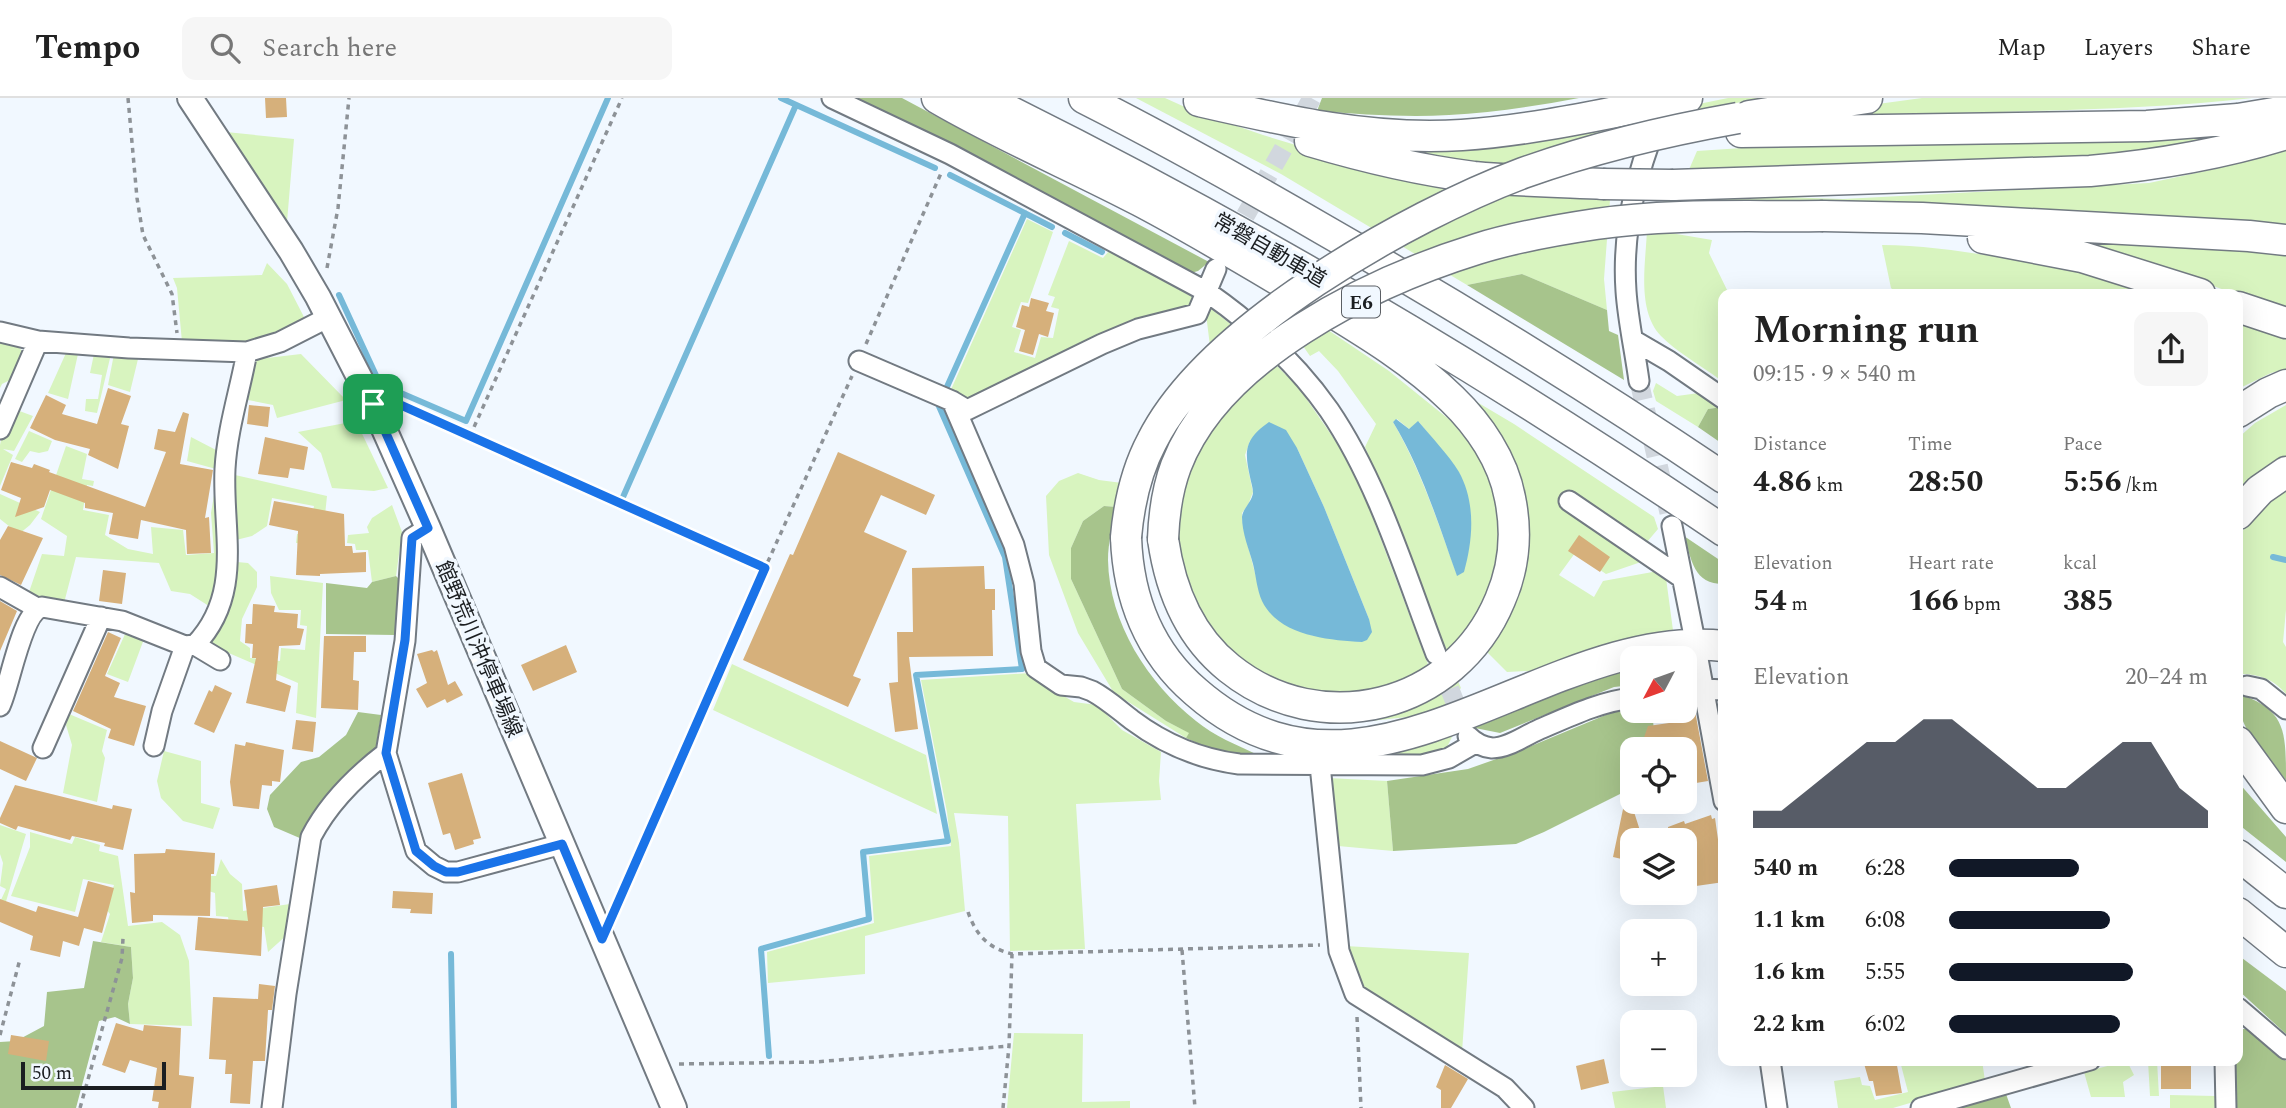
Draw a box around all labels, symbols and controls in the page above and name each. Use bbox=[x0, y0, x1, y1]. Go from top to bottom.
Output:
search box bbox=[182, 17, 672, 80]
text: Tempo bbox=[35, 23, 140, 73]
text: Search here bbox=[262, 28, 397, 68]
icon: search bbox=[206, 29, 244, 67]
text: Map bbox=[1997, 30, 2046, 66]
text: Layers bbox=[2084, 30, 2154, 66]
text: Share bbox=[2192, 30, 2251, 66]
street label: 常磐自動車道 bbox=[1207, 206, 1332, 296]
road number: E6 bbox=[1342, 286, 1380, 318]
text: Morning run bbox=[1753, 302, 1979, 360]
button: share bbox=[2134, 312, 2208, 386]
text: 09:15 · 9 × 540 m bbox=[1753, 357, 1917, 392]
pin bbox=[343, 374, 403, 434]
icon: arrive bbox=[354, 385, 392, 423]
text: Distance bbox=[1753, 430, 1827, 459]
text: Time bbox=[1908, 430, 1952, 459]
text: Pace bbox=[2063, 430, 2102, 459]
text: 4.86 bbox=[1753, 459, 1812, 505]
text: 28:50 bbox=[1908, 459, 1983, 505]
text: 5:56 bbox=[2063, 459, 2122, 505]
text: km bbox=[1812, 471, 1843, 500]
text: /km bbox=[2122, 471, 2158, 500]
text: Elevation bbox=[1753, 549, 1833, 578]
text: Heart rate bbox=[1908, 549, 1994, 578]
text: kcal bbox=[2063, 549, 2097, 578]
street label: 館野荒川沖停車場線 bbox=[426, 556, 530, 743]
text: 54 bbox=[1753, 578, 1787, 624]
text: 166 bbox=[1908, 578, 1959, 624]
text: 385 bbox=[2063, 578, 2114, 624]
text: m bbox=[1787, 590, 1808, 619]
text: bpm bbox=[1959, 590, 2001, 619]
north arrow bbox=[1620, 646, 1698, 723]
map controls bbox=[1620, 646, 1697, 1087]
text: Elevation bbox=[1753, 660, 1849, 695]
text: 20–24 m bbox=[2125, 660, 2208, 695]
button: locate bbox=[1620, 737, 1697, 814]
button: layers bbox=[1620, 828, 1697, 905]
text: 540 m bbox=[1753, 851, 1818, 886]
text: 6:28 bbox=[1865, 851, 1905, 886]
text: 1.1 km bbox=[1753, 903, 1825, 938]
text: 6:08 bbox=[1865, 903, 1905, 938]
button: + bbox=[1620, 919, 1697, 996]
text: 1.6 km bbox=[1753, 955, 1825, 990]
text: 5:55 bbox=[1865, 955, 1905, 990]
text: 2.2 km bbox=[1753, 1007, 1825, 1042]
text: 6:02 bbox=[1865, 1007, 1905, 1042]
button: − bbox=[1620, 1010, 1697, 1087]
scale bar bbox=[21, 1059, 166, 1091]
text: 50 m bbox=[32, 1059, 72, 1088]

